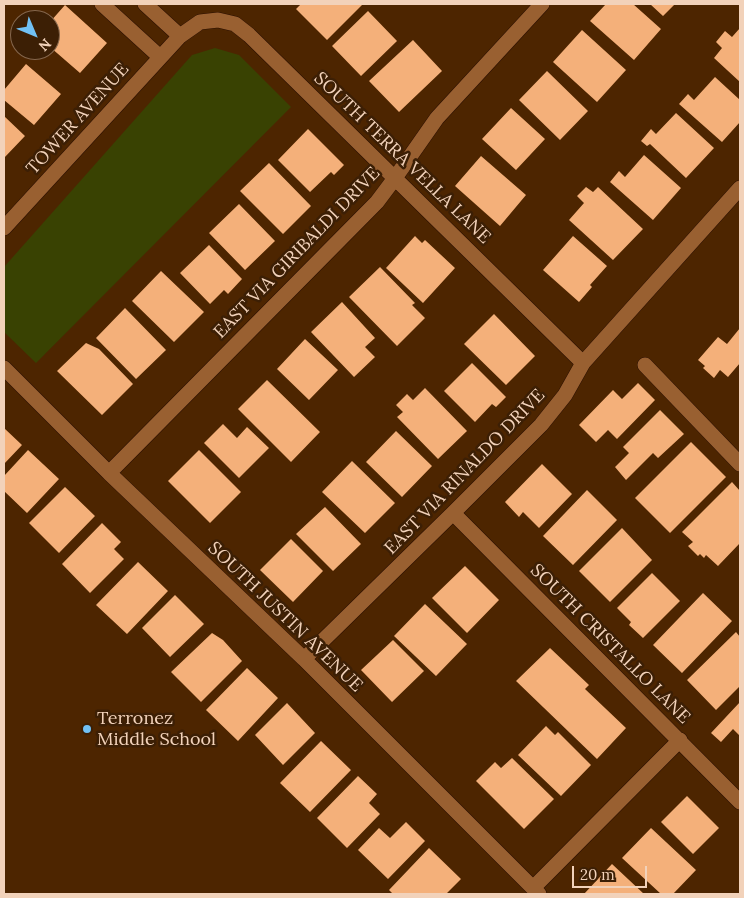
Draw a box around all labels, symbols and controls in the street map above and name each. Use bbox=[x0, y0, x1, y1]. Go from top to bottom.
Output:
north arrow bbox=[10, 10, 60, 60]
text: N bbox=[35, 35, 55, 55]
street label: TOWER AVENUE bbox=[22, 59, 134, 179]
street label: SOUTH TERRA VELLA LANE bbox=[309, 68, 495, 248]
street label: EAST VIA GIRIBALDI DRIVE bbox=[209, 163, 385, 343]
street label: EAST VIA RINALDO DRIVE bbox=[380, 385, 550, 559]
street label: SOUTH JUSTIN AVENUE bbox=[203, 537, 367, 697]
street label: SOUTH CRISTALLO LANE bbox=[526, 560, 694, 728]
place label: Terronez Middle School bbox=[97, 708, 216, 751]
marker: Terronez Middle School bbox=[81, 723, 93, 735]
scale bar bbox=[574, 856, 649, 888]
text: 20 m bbox=[580, 865, 615, 884]

